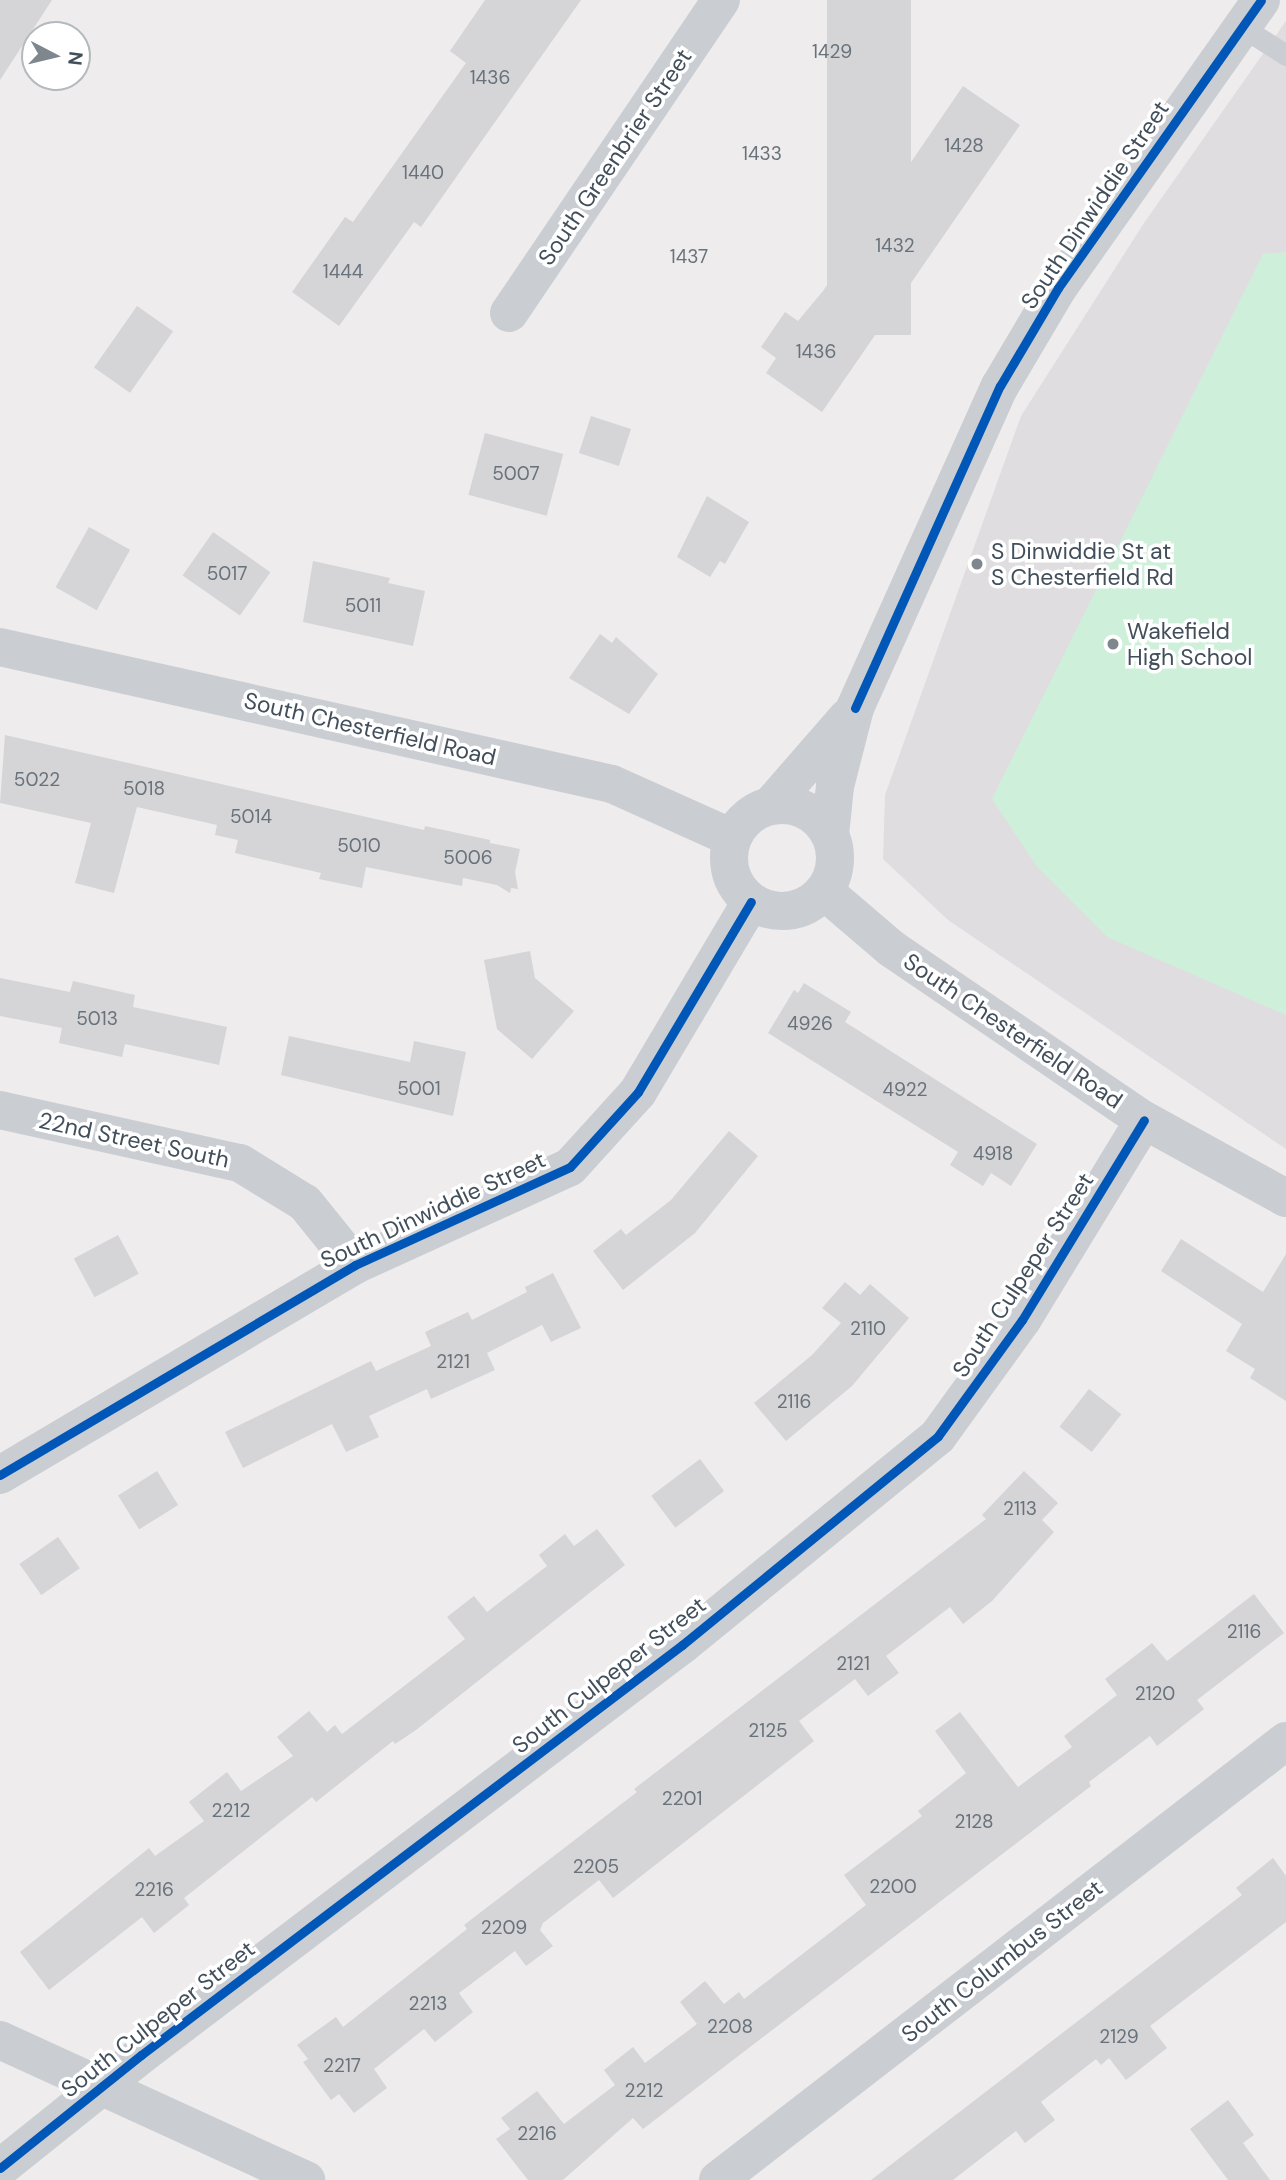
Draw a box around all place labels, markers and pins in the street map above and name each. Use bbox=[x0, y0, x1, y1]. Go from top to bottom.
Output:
place label: S Dinwiddie St at S Chesterfield Rd bbox=[991, 537, 1174, 591]
marker: S Dinwiddie St at S Chesterfield Rd bbox=[969, 556, 985, 572]
place label: Wakefield High School bbox=[1127, 617, 1252, 671]
marker: Wakefield High School bbox=[1105, 636, 1121, 652]

